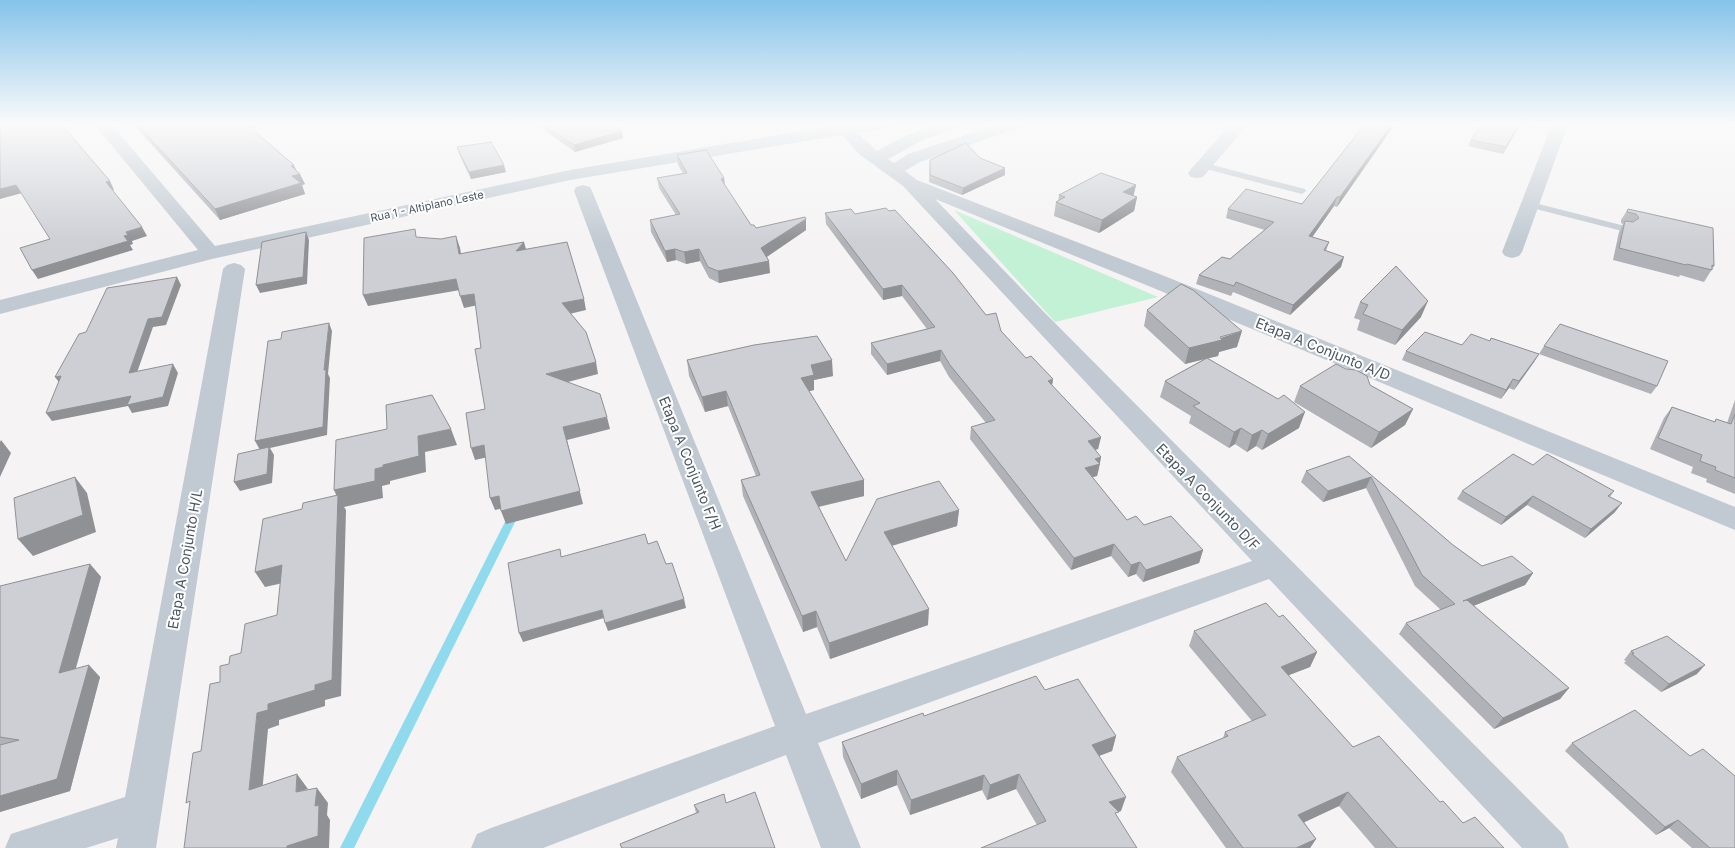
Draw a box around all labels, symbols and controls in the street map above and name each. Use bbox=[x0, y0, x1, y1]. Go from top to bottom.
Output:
street label: Rua 1 - Altiplano Leste bbox=[369, 187, 485, 225]
street label: Etapa A Conjunto A/D bbox=[1253, 314, 1393, 383]
street label: Etapa A Conjunto F/H bbox=[656, 394, 725, 532]
street label: Etapa A Conjunto D/F bbox=[1153, 440, 1264, 553]
street label: Etapa A Conjunto H/L bbox=[164, 487, 205, 630]

